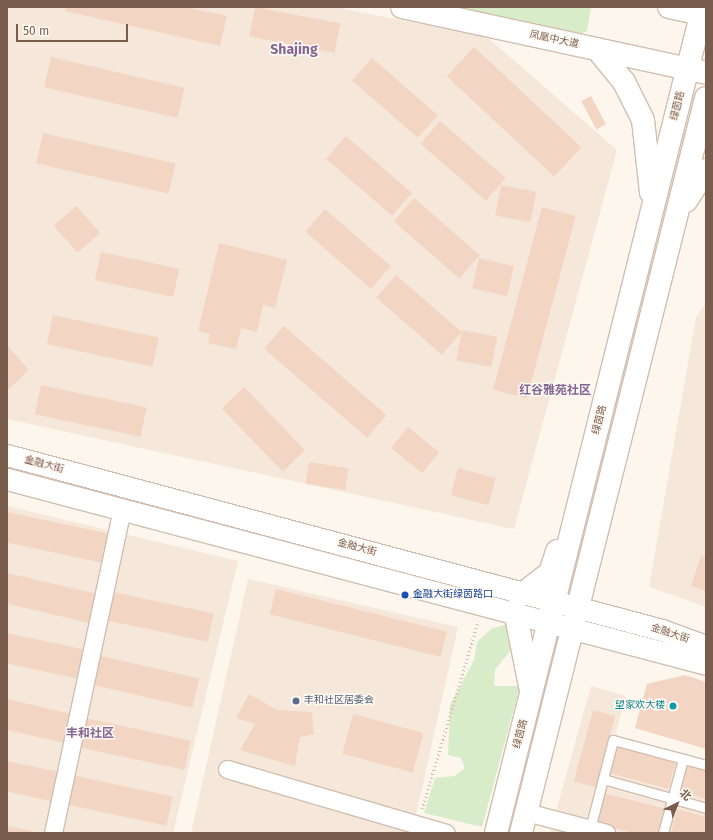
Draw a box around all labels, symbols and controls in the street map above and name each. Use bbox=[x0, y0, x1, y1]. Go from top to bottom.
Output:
scale bar bbox=[18, 16, 130, 42]
text: 50 m bbox=[23, 24, 49, 38]
street label: 凤凰中大道 bbox=[528, 29, 580, 51]
district label: Shajing bbox=[270, 42, 318, 58]
street label: 绿茵路 bbox=[669, 90, 687, 122]
district label: 红谷雅苑社区 bbox=[519, 384, 591, 398]
street label: 绿茵路 bbox=[591, 404, 609, 436]
street label: 金融大街 bbox=[23, 454, 65, 476]
street label: 金融大街 bbox=[336, 537, 378, 559]
place label: 金融大街绿茵路口 bbox=[413, 589, 493, 601]
marker: 金融大街绿茵路口 bbox=[400, 590, 410, 600]
street label: 金融大街 bbox=[649, 622, 691, 646]
place label: 丰和社区居委会 bbox=[304, 695, 374, 707]
marker: 丰和社区居委会 bbox=[291, 696, 301, 706]
place label: 望家欢大楼 bbox=[615, 700, 665, 712]
marker: 望家欢大楼 bbox=[668, 701, 678, 711]
street label: 绿茵路 bbox=[512, 718, 530, 750]
district label: 丰和社区 bbox=[66, 727, 114, 741]
north arrow bbox=[657, 784, 697, 824]
text: 北 bbox=[677, 786, 694, 803]

